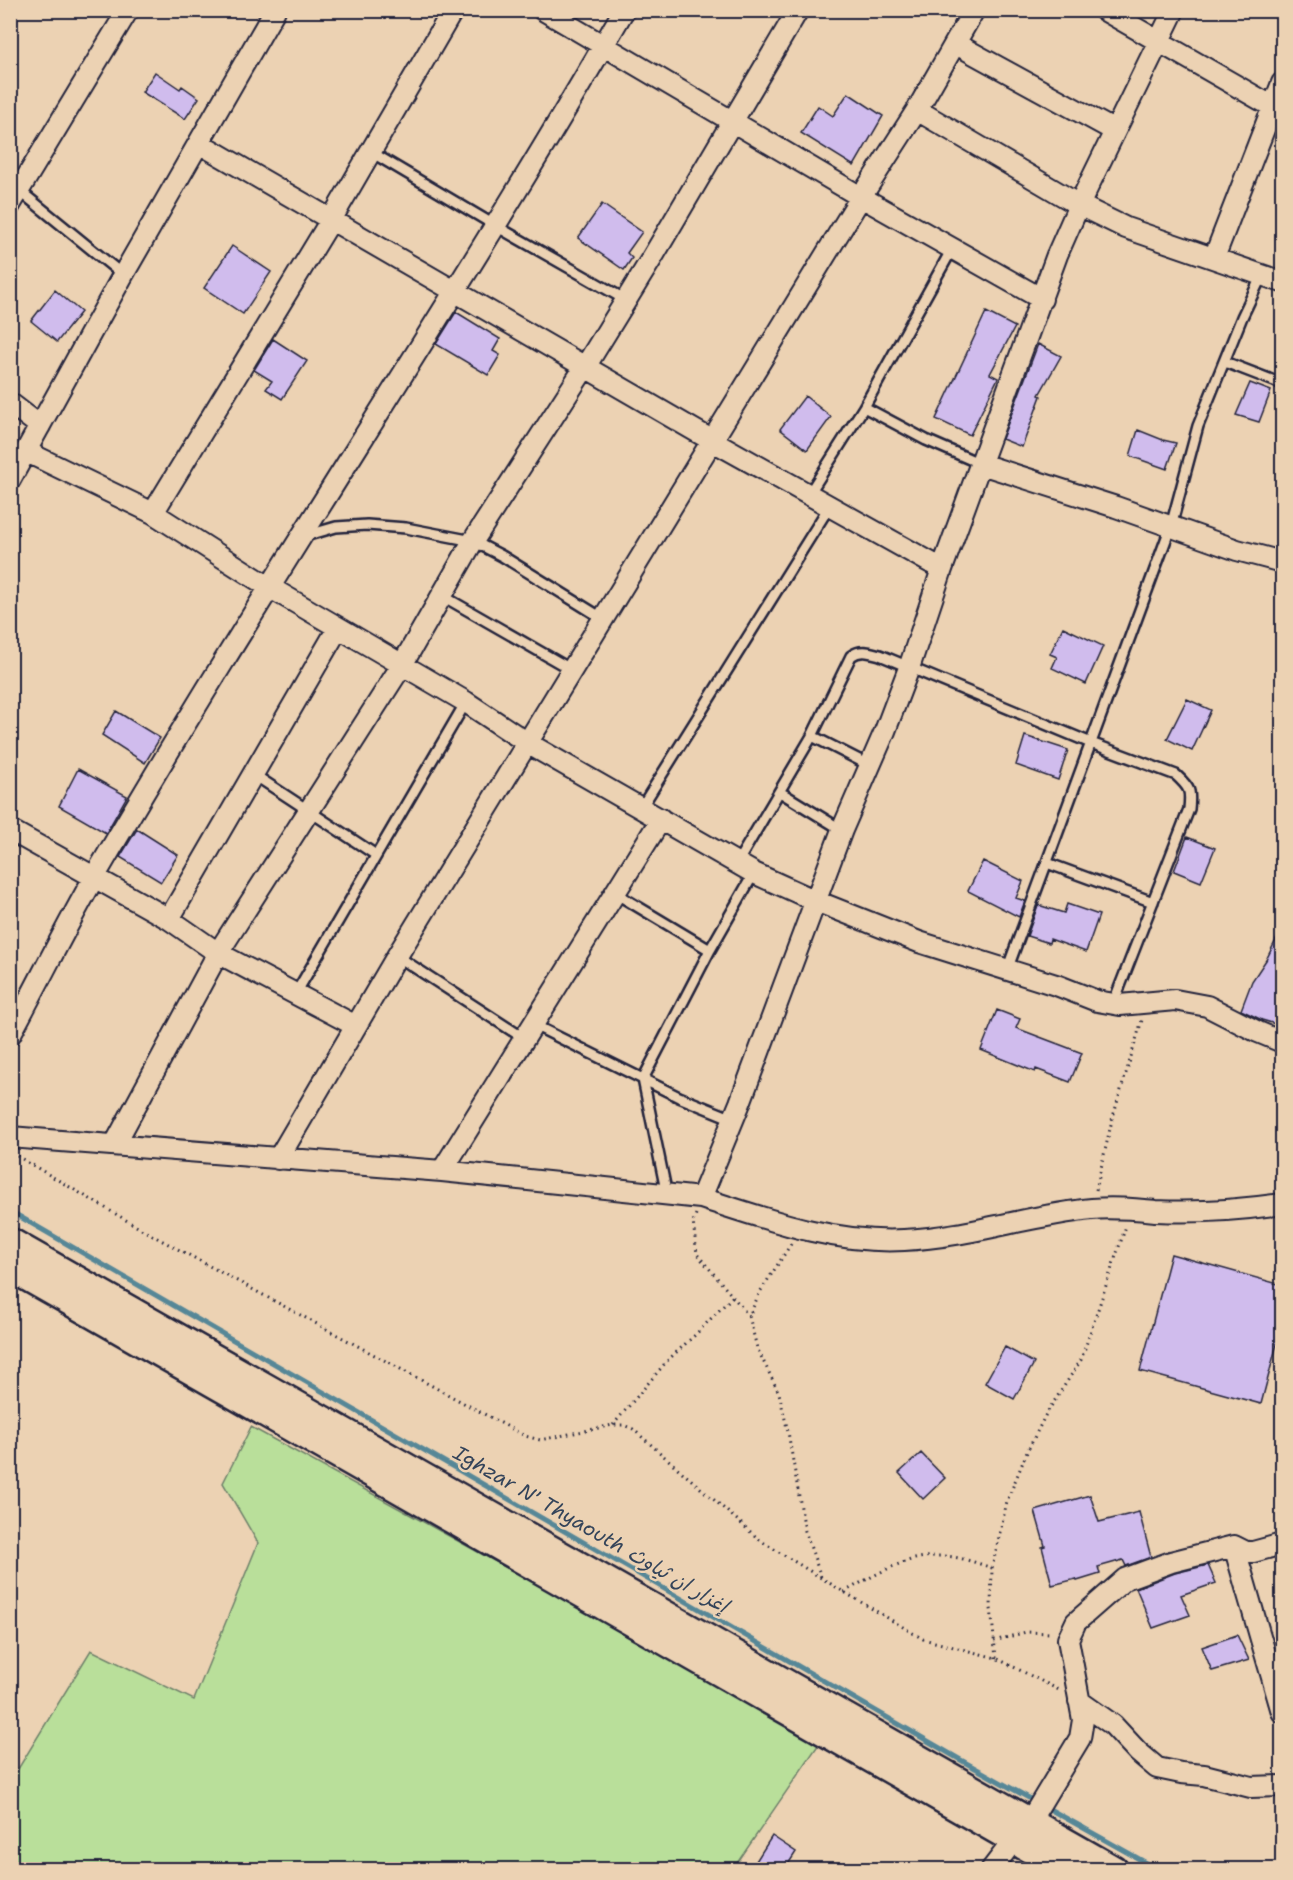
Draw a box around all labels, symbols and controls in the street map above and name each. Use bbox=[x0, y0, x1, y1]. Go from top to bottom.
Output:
water label: Ighzar N' Thyaouth إغزار ان ثياوث bbox=[448, 1439, 736, 1620]

